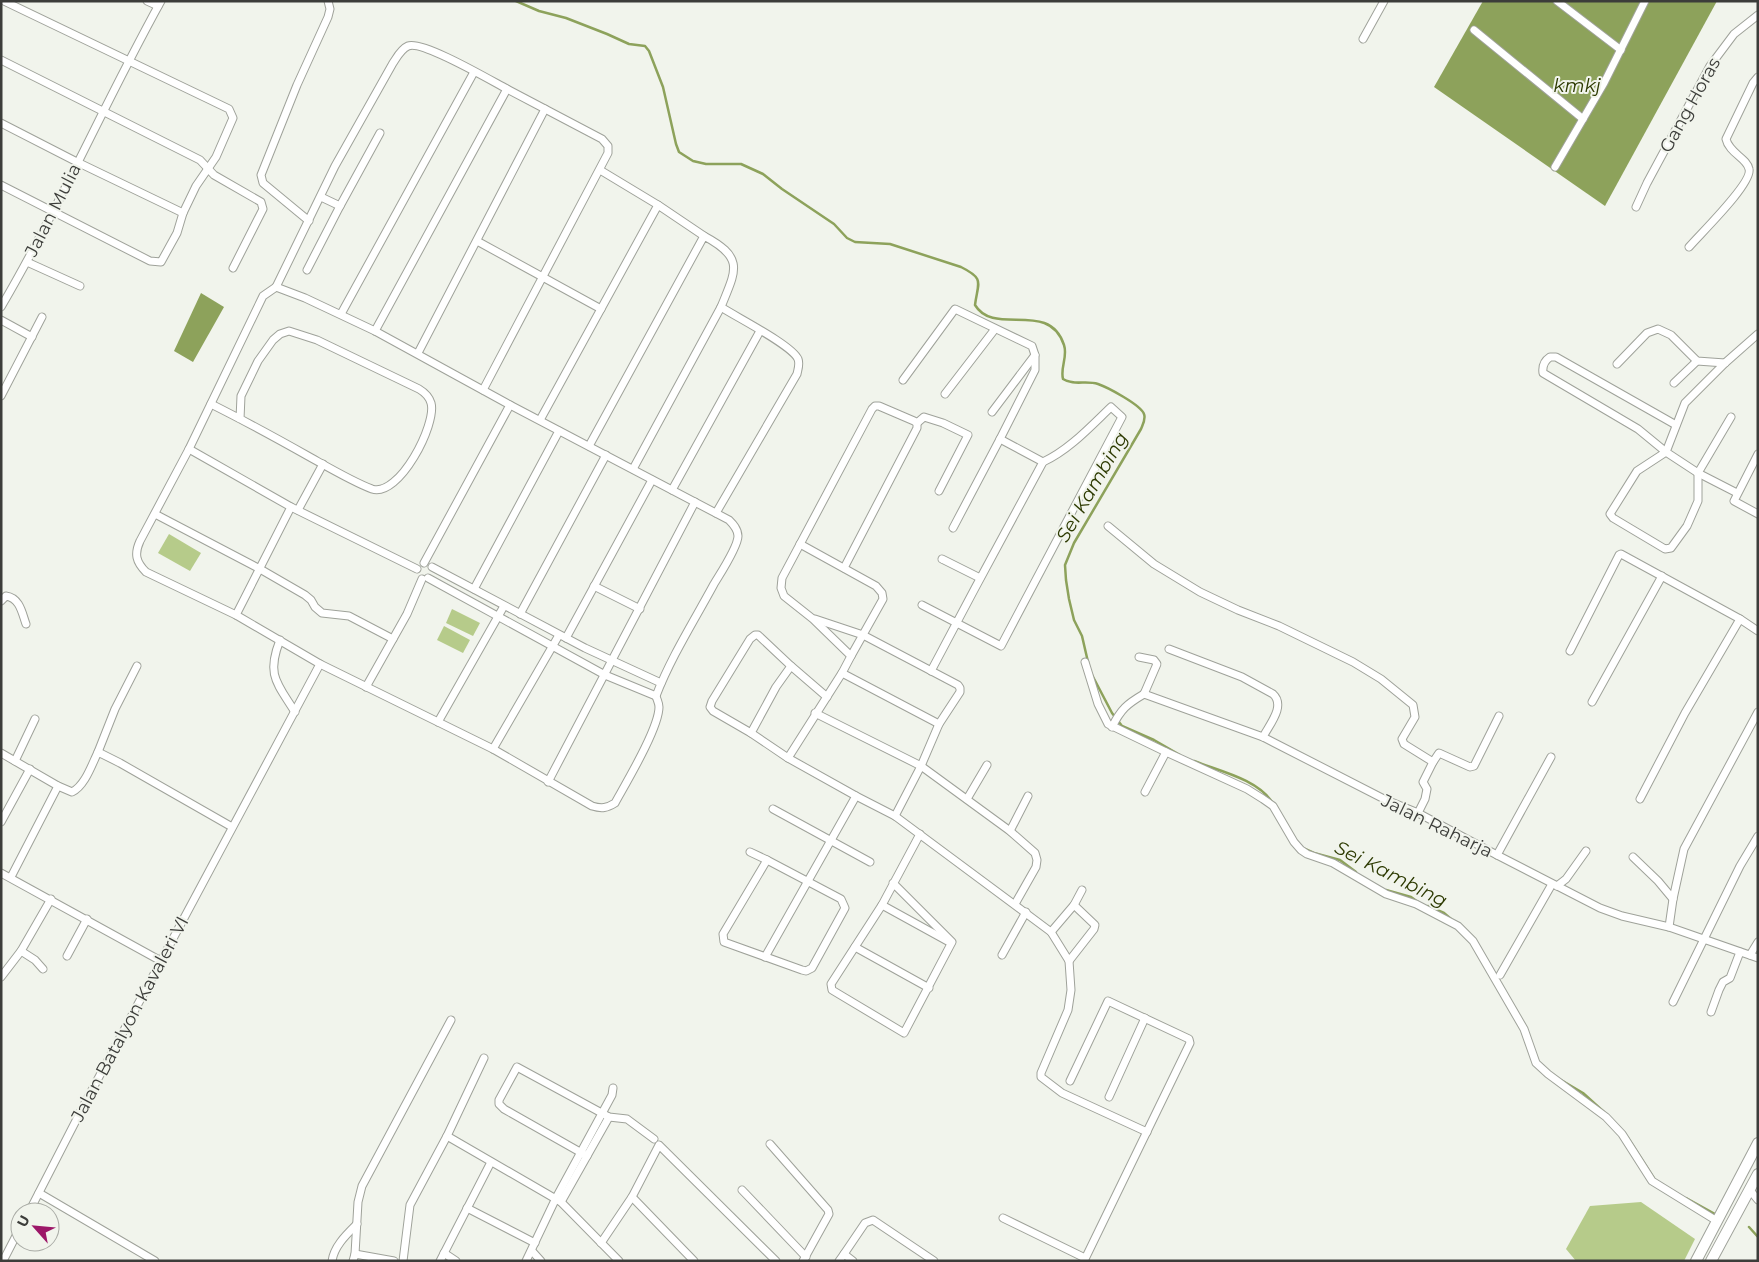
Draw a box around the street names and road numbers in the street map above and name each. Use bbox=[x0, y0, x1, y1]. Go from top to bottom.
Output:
street label: Gang Horas bbox=[1655, 53, 1725, 156]
street label: Jalan Mulia bbox=[20, 160, 86, 261]
street label: Jalan Raharja bbox=[1377, 789, 1496, 862]
street label: Jalan Batalyon Kavaleri VI bbox=[66, 913, 194, 1126]

